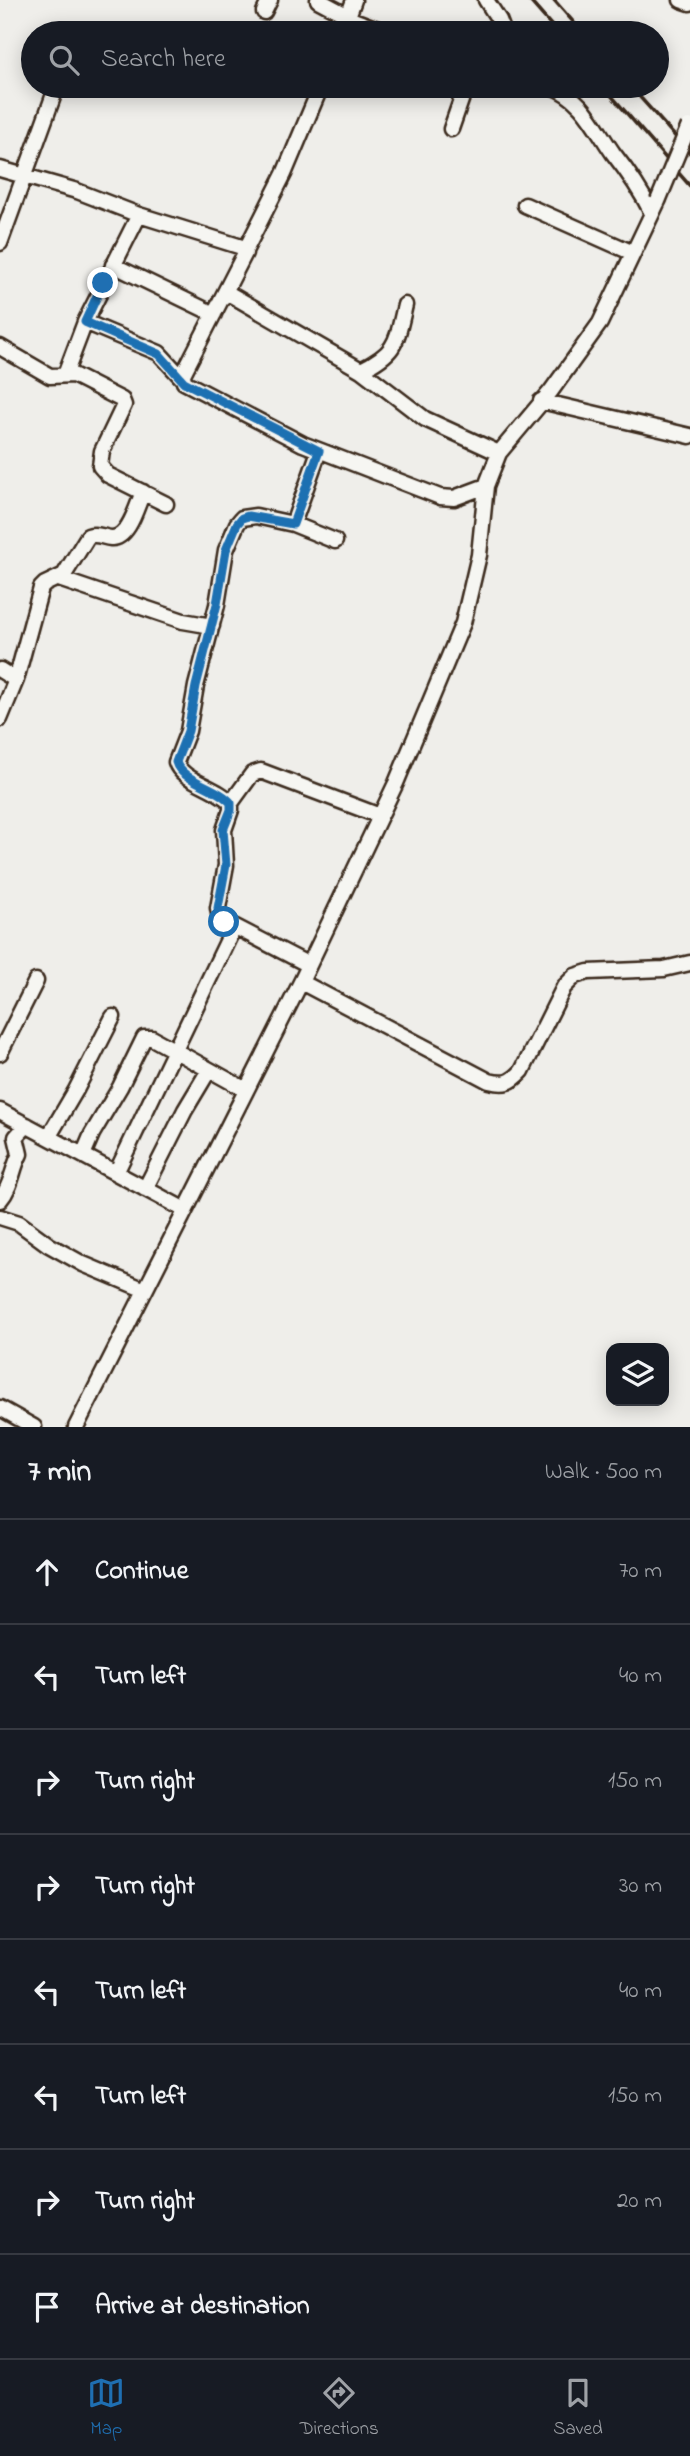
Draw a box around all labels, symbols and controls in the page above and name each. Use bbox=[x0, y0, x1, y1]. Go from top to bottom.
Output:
search box bbox=[21, 21, 669, 98]
icon: search bbox=[45, 41, 83, 79]
text: Search here bbox=[101, 41, 226, 79]
route end bbox=[87, 267, 118, 298]
route start bbox=[208, 906, 239, 937]
map controls bbox=[606, 1343, 669, 1406]
button: layers bbox=[606, 1343, 669, 1406]
text: 7 min bbox=[28, 1451, 91, 1495]
text: Walk · 500 m bbox=[545, 1456, 662, 1489]
icon: ahead bbox=[28, 1553, 66, 1591]
text: Continue bbox=[95, 1553, 188, 1591]
text: 70 m bbox=[619, 1555, 662, 1588]
icon: left bbox=[28, 1658, 66, 1696]
text: Turn left bbox=[95, 1658, 186, 1696]
text: 40 m bbox=[619, 1660, 662, 1693]
icon: right bbox=[28, 1763, 66, 1801]
text: Turn right bbox=[95, 1763, 195, 1801]
text: 150 m bbox=[608, 1765, 662, 1798]
icon: right bbox=[28, 1868, 66, 1906]
text: Turn right bbox=[95, 1868, 195, 1906]
text: 30 m bbox=[619, 1870, 662, 1903]
icon: left bbox=[28, 1973, 66, 2011]
text: Turn left bbox=[95, 1973, 186, 2011]
text: 40 m bbox=[619, 1975, 662, 2008]
icon: left bbox=[28, 2078, 66, 2116]
text: Turn left bbox=[95, 2078, 186, 2116]
text: 150 m bbox=[608, 2080, 662, 2113]
icon: right bbox=[28, 2183, 66, 2221]
text: Turn right bbox=[95, 2183, 195, 2221]
text: 20 m bbox=[617, 2185, 662, 2218]
icon: arrive bbox=[28, 2288, 66, 2326]
text: Arrive at destination bbox=[95, 2288, 310, 2326]
tab: Map bbox=[87, 2374, 125, 2443]
tab: Directions bbox=[300, 2374, 379, 2443]
tab: Saved bbox=[553, 2374, 603, 2443]

